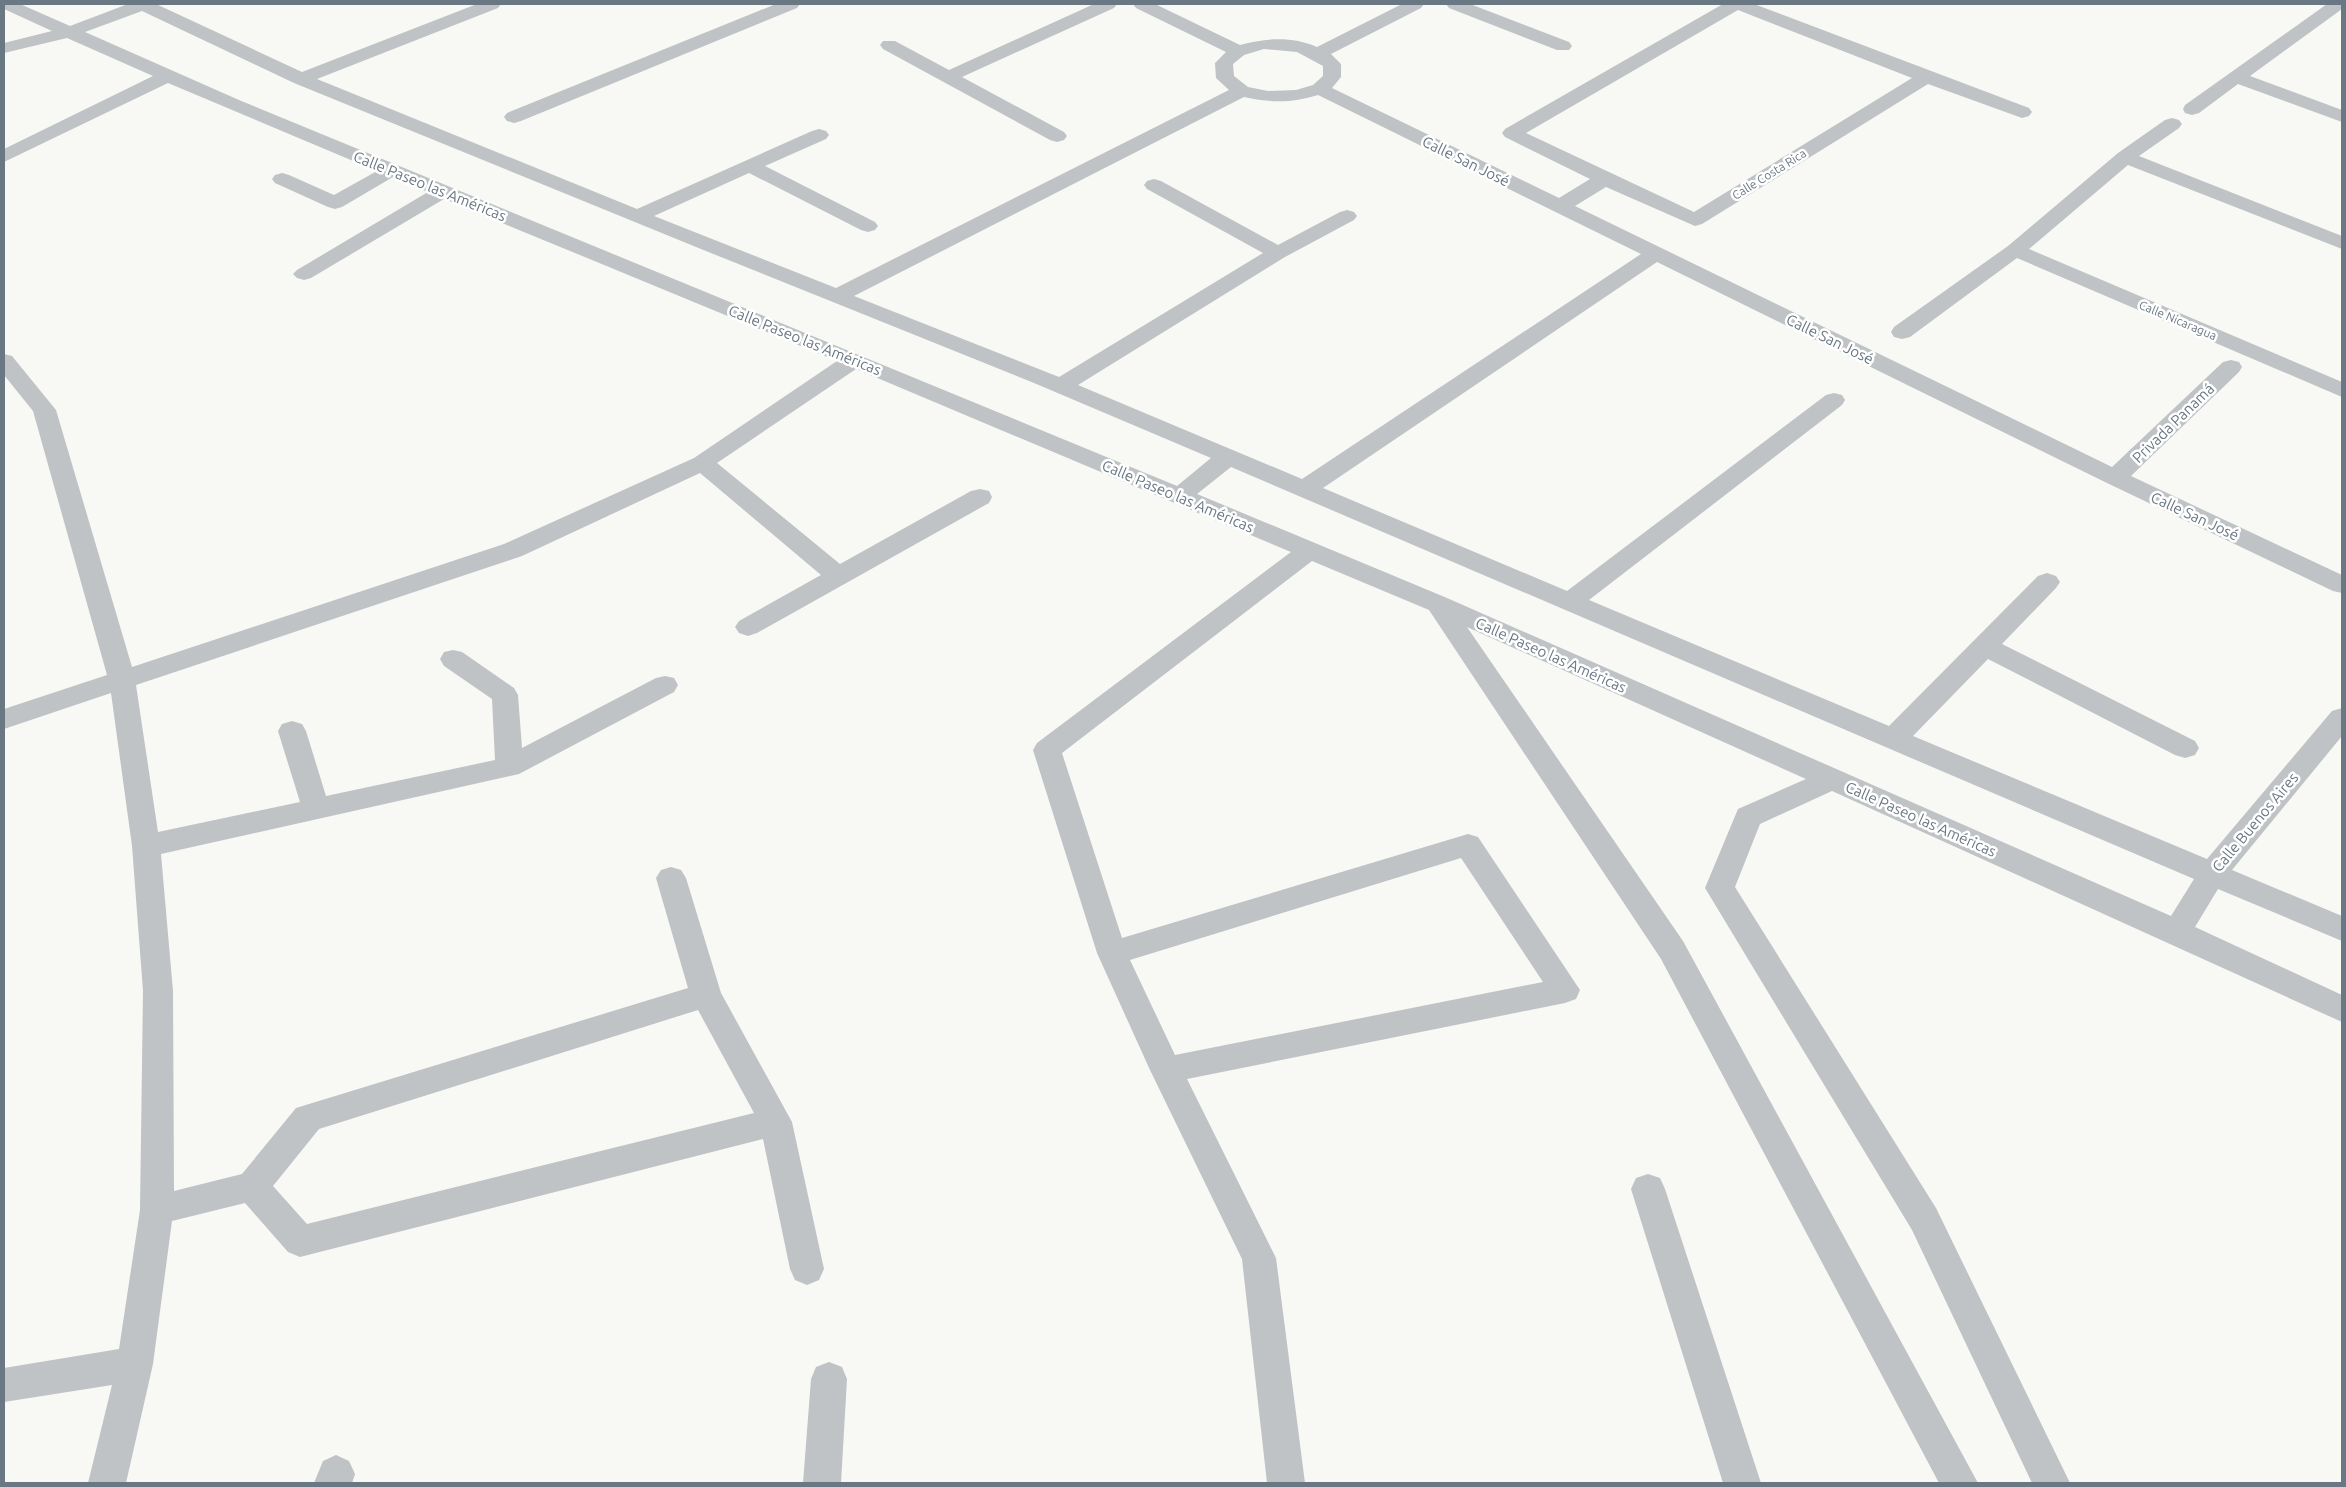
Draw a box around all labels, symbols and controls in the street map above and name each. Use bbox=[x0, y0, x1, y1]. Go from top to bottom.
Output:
street label: Calle San José bbox=[1420, 133, 1512, 189]
street label: Calle Costa Rica bbox=[1730, 146, 1808, 202]
street label: Calle Paseo las Américas bbox=[351, 148, 509, 224]
street label: Calle Nicaragua bbox=[2137, 298, 2219, 342]
street label: Calle Paseo las Américas bbox=[726, 302, 884, 378]
street label: Calle San José bbox=[1784, 311, 1876, 367]
street label: Privada Panamá bbox=[2129, 380, 2217, 466]
street label: Calle Paseo las Américas bbox=[1100, 456, 1256, 536]
street label: Calle San José bbox=[2148, 488, 2242, 544]
street label: Calle Paseo las Américas bbox=[1473, 614, 1629, 696]
street label: Calle Buenos Aires bbox=[2209, 769, 2301, 875]
street label: Calle Paseo las Américas bbox=[1843, 778, 1999, 860]

